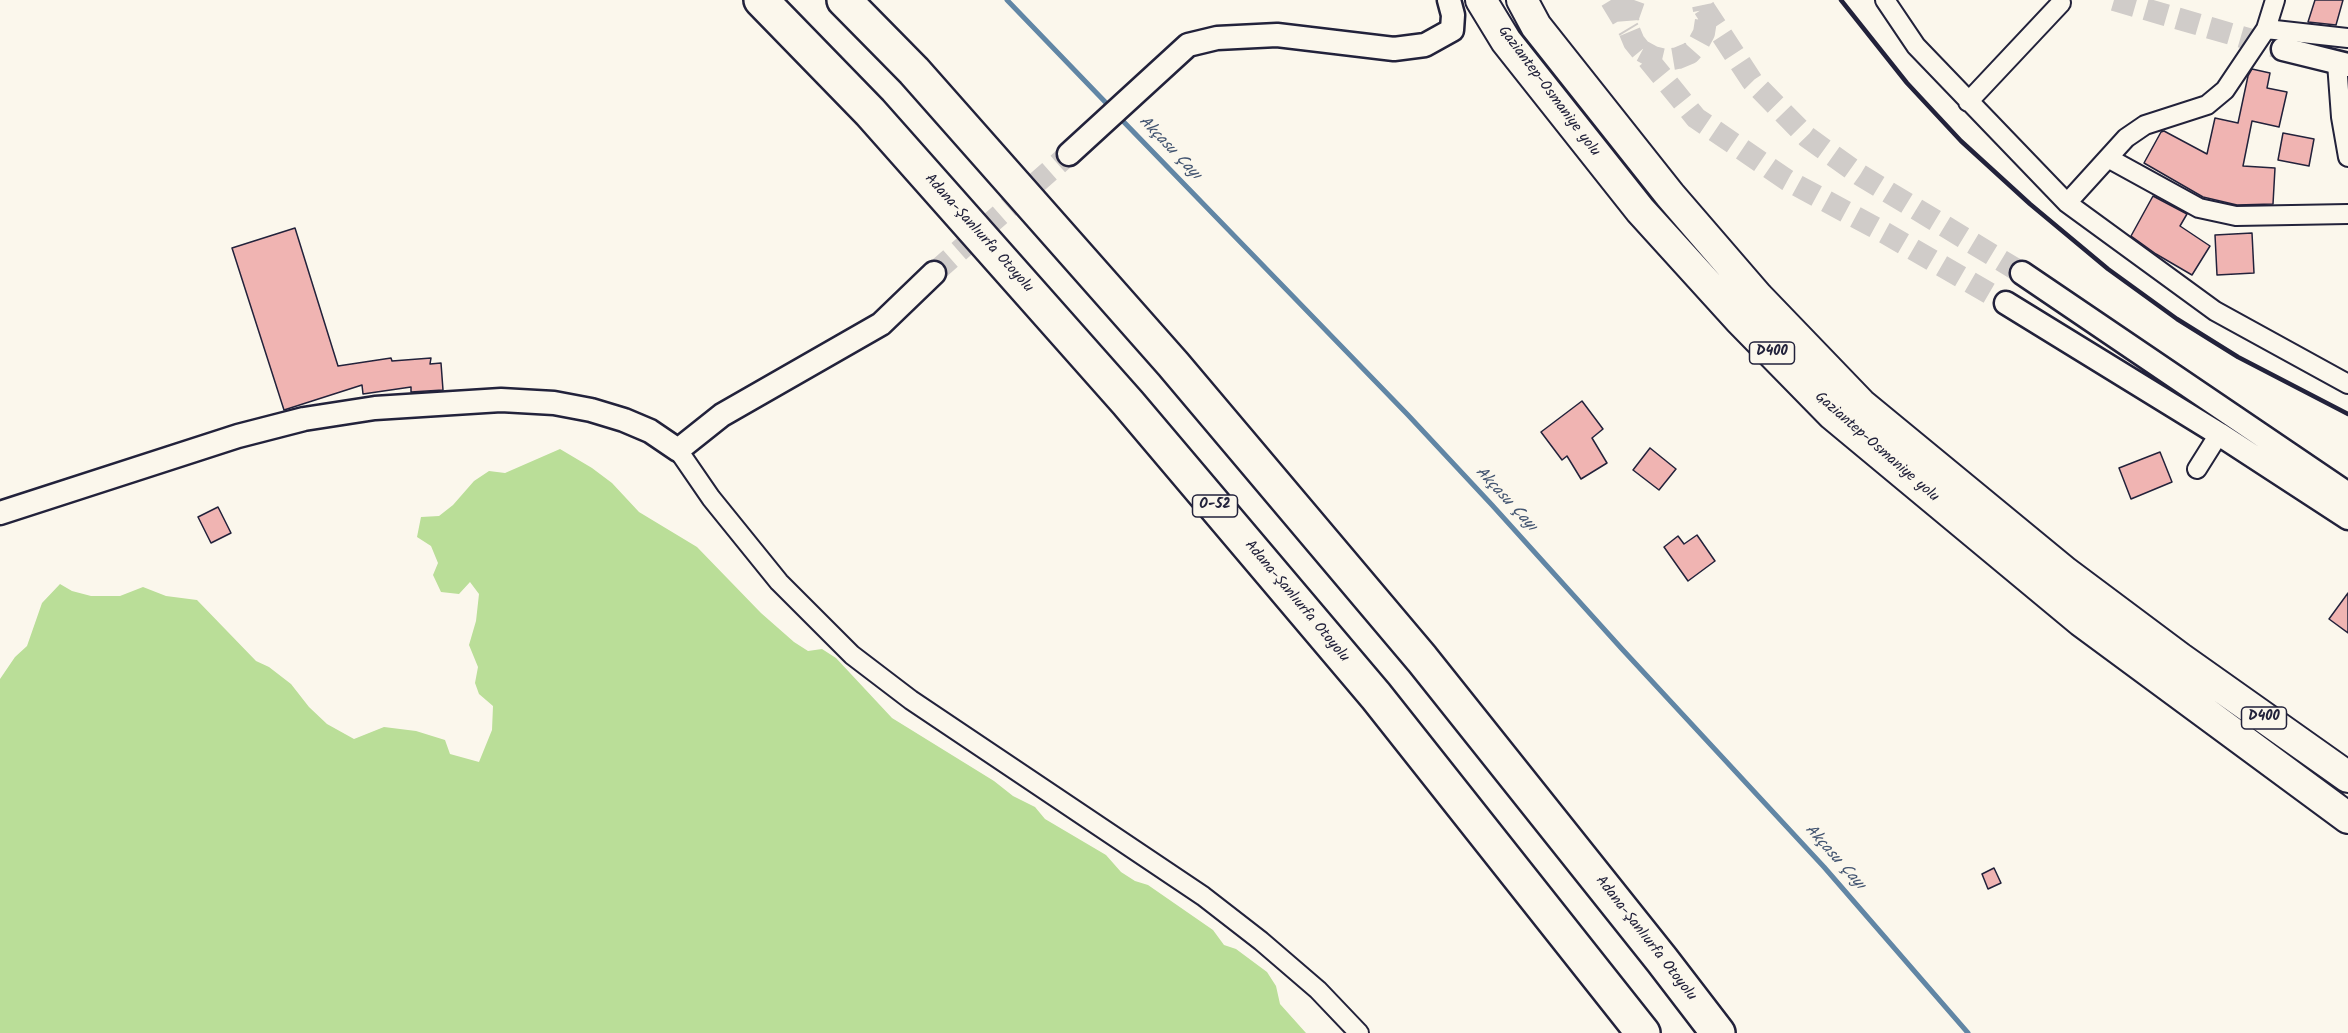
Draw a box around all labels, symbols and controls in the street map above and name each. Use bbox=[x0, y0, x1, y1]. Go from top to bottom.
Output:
street label: Gaziantep-Osmaniye yolu bbox=[1493, 23, 1603, 161]
water label: Akçasu Çayı bbox=[1134, 113, 1204, 185]
street label: Adana-Şanlıurfa Otoyolu bbox=[920, 171, 1036, 297]
road number: D400 bbox=[1750, 342, 1794, 364]
street label: Gaziantep-Osmaniye yolu bbox=[1810, 389, 1942, 507]
water label: Akçasu Çayı bbox=[1470, 464, 1540, 536]
road number: O-52 bbox=[1192, 495, 1238, 517]
street label: Adana-Şanlıurfa Otoyolu bbox=[1240, 537, 1352, 667]
road number: D400 bbox=[2242, 707, 2286, 729]
water label: Akçasu Çayı bbox=[1800, 821, 1868, 895]
street label: Adana-Şanlıurfa Otoyolu bbox=[1591, 873, 1699, 1005]

